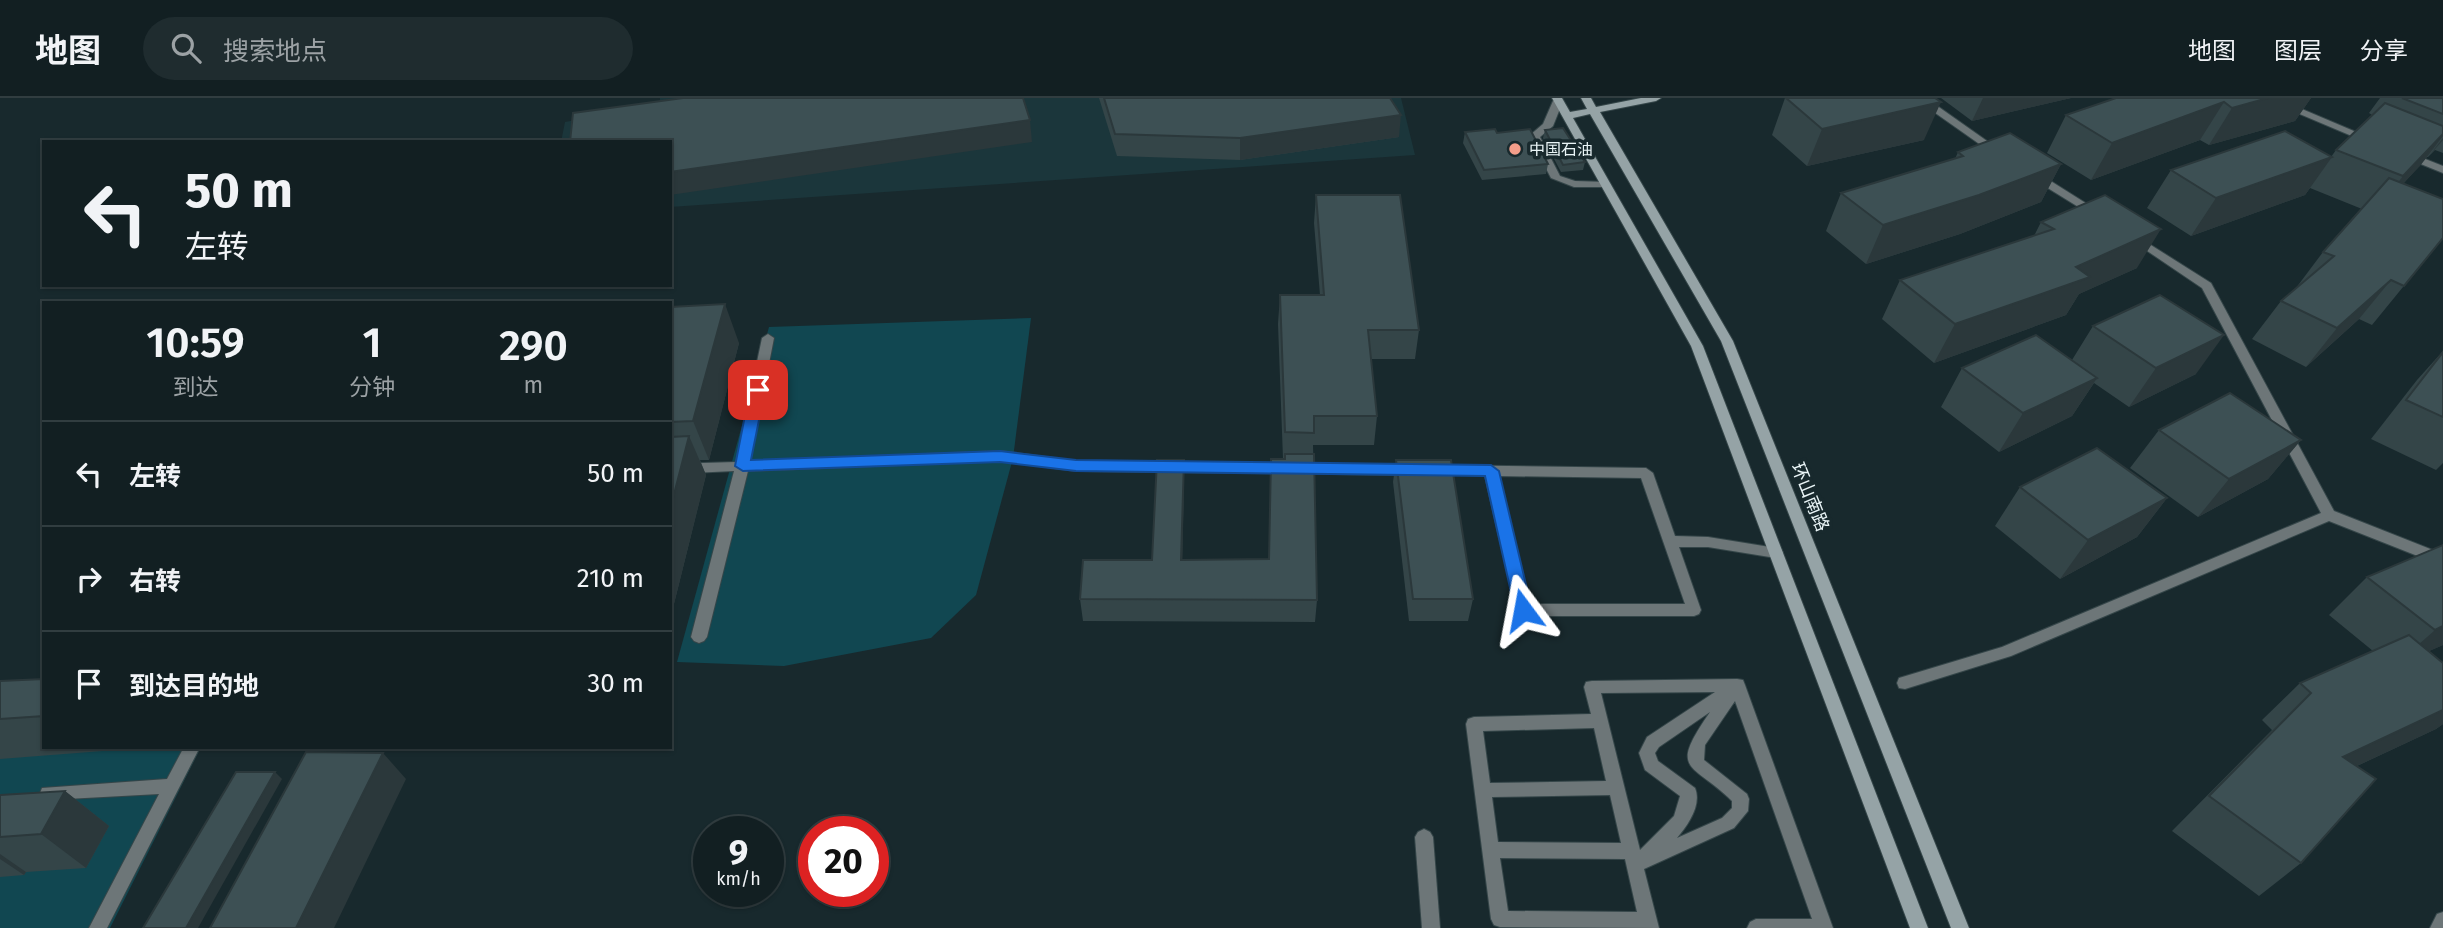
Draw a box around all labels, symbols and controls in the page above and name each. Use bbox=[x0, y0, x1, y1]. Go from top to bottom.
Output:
search box bbox=[143, 17, 633, 80]
icon: search bbox=[167, 29, 205, 67]
text: 地图 bbox=[35, 31, 101, 71]
text: 搜索地点 bbox=[223, 36, 327, 67]
text: 地图 bbox=[2188, 37, 2236, 65]
text: 图层 bbox=[2274, 37, 2322, 65]
text: 分享 bbox=[2360, 37, 2408, 65]
place label: 中国石油 bbox=[1529, 140, 1593, 159]
marker: 中国石油 bbox=[1507, 141, 1523, 157]
text: 50 m bbox=[185, 161, 293, 220]
icon: left bbox=[70, 168, 161, 259]
text: 左转 bbox=[185, 228, 249, 266]
text: 10:59 bbox=[146, 318, 245, 368]
text: 1 bbox=[362, 318, 382, 368]
text: 290 bbox=[499, 321, 568, 371]
pin bbox=[728, 360, 788, 420]
text: m bbox=[524, 371, 543, 399]
icon: arrive bbox=[739, 371, 777, 409]
text: 到达 bbox=[172, 373, 218, 401]
text: 分钟 bbox=[349, 373, 395, 401]
icon: left bbox=[70, 455, 108, 493]
text: 50 m bbox=[587, 458, 644, 489]
street label: 环山南路 bbox=[1786, 460, 1834, 534]
text: 左转 bbox=[129, 461, 181, 492]
icon: right bbox=[70, 560, 108, 598]
text: 210 m bbox=[577, 563, 644, 594]
text: 右转 bbox=[129, 566, 181, 597]
position arrow bbox=[1486, 573, 1560, 647]
icon: arrive bbox=[70, 665, 108, 703]
text: 30 m bbox=[587, 668, 644, 699]
text: 到达目的地 bbox=[129, 671, 259, 702]
speed limit sign: 20 bbox=[798, 816, 889, 907]
text: 9 bbox=[729, 831, 748, 873]
text: km/h bbox=[716, 868, 761, 890]

